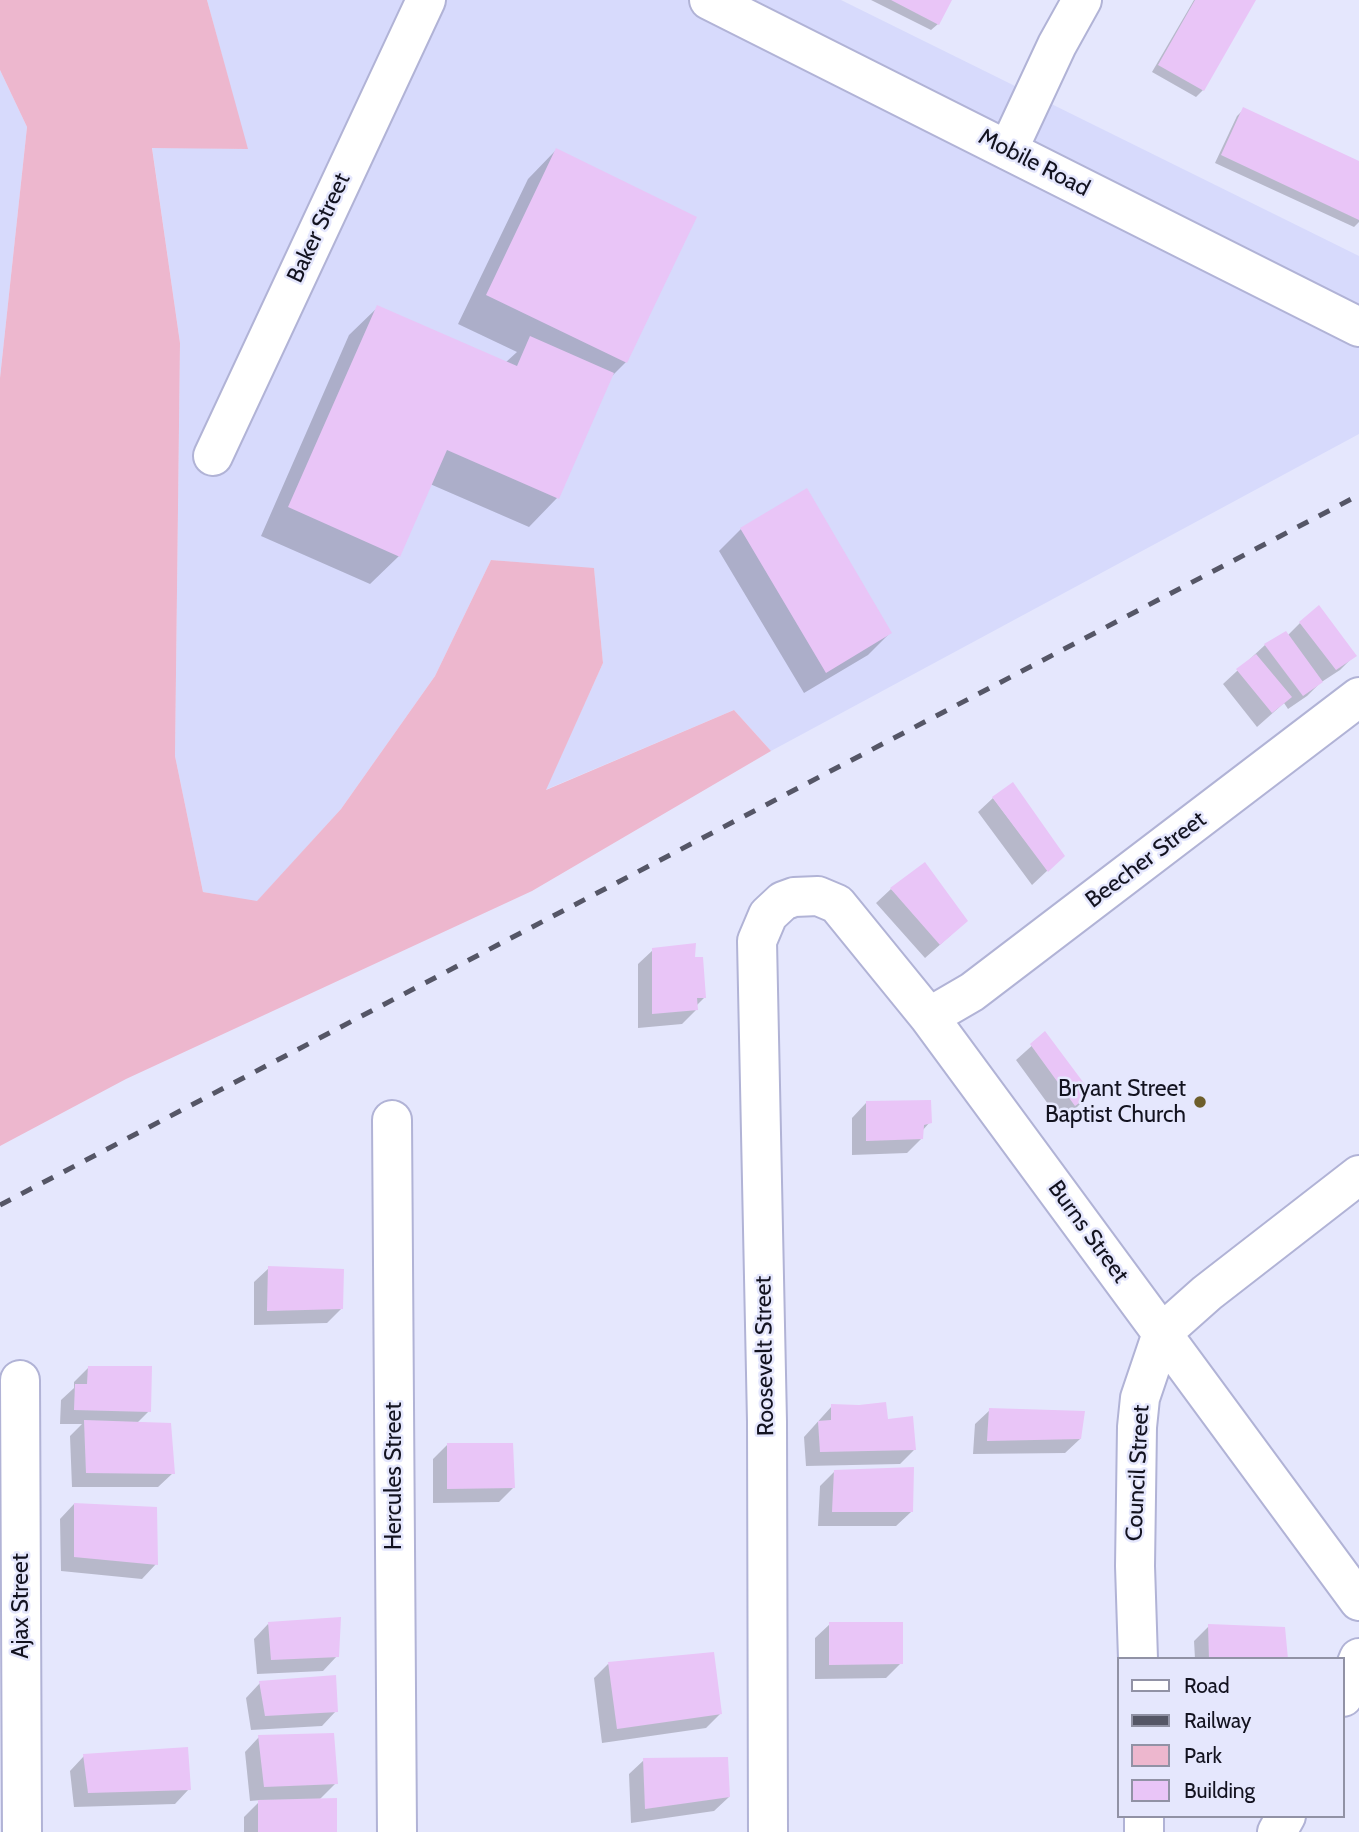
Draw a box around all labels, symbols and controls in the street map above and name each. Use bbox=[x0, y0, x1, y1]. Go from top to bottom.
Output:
street label: Mobile Road bbox=[974, 123, 1094, 203]
street label: Baker Street bbox=[282, 169, 356, 287]
street label: Beecher Street bbox=[1080, 806, 1212, 914]
place label: Bryant Street Baptist Church bbox=[1045, 1075, 1186, 1129]
marker: Bryant Street Baptist Church bbox=[1192, 1094, 1208, 1110]
street label: Burns Street bbox=[1042, 1176, 1134, 1288]
street label: Roosevelt Street bbox=[750, 1276, 780, 1436]
street label: Hercules Street bbox=[380, 1402, 408, 1550]
street label: Council Street bbox=[1121, 1404, 1155, 1542]
street label: Ajax Street bbox=[7, 1553, 35, 1659]
legend bbox=[1118, 1657, 1345, 1818]
text: Road bbox=[1184, 1673, 1230, 1698]
text: Railway bbox=[1184, 1708, 1251, 1733]
text: Park bbox=[1184, 1743, 1222, 1768]
text: Building bbox=[1184, 1778, 1255, 1803]

